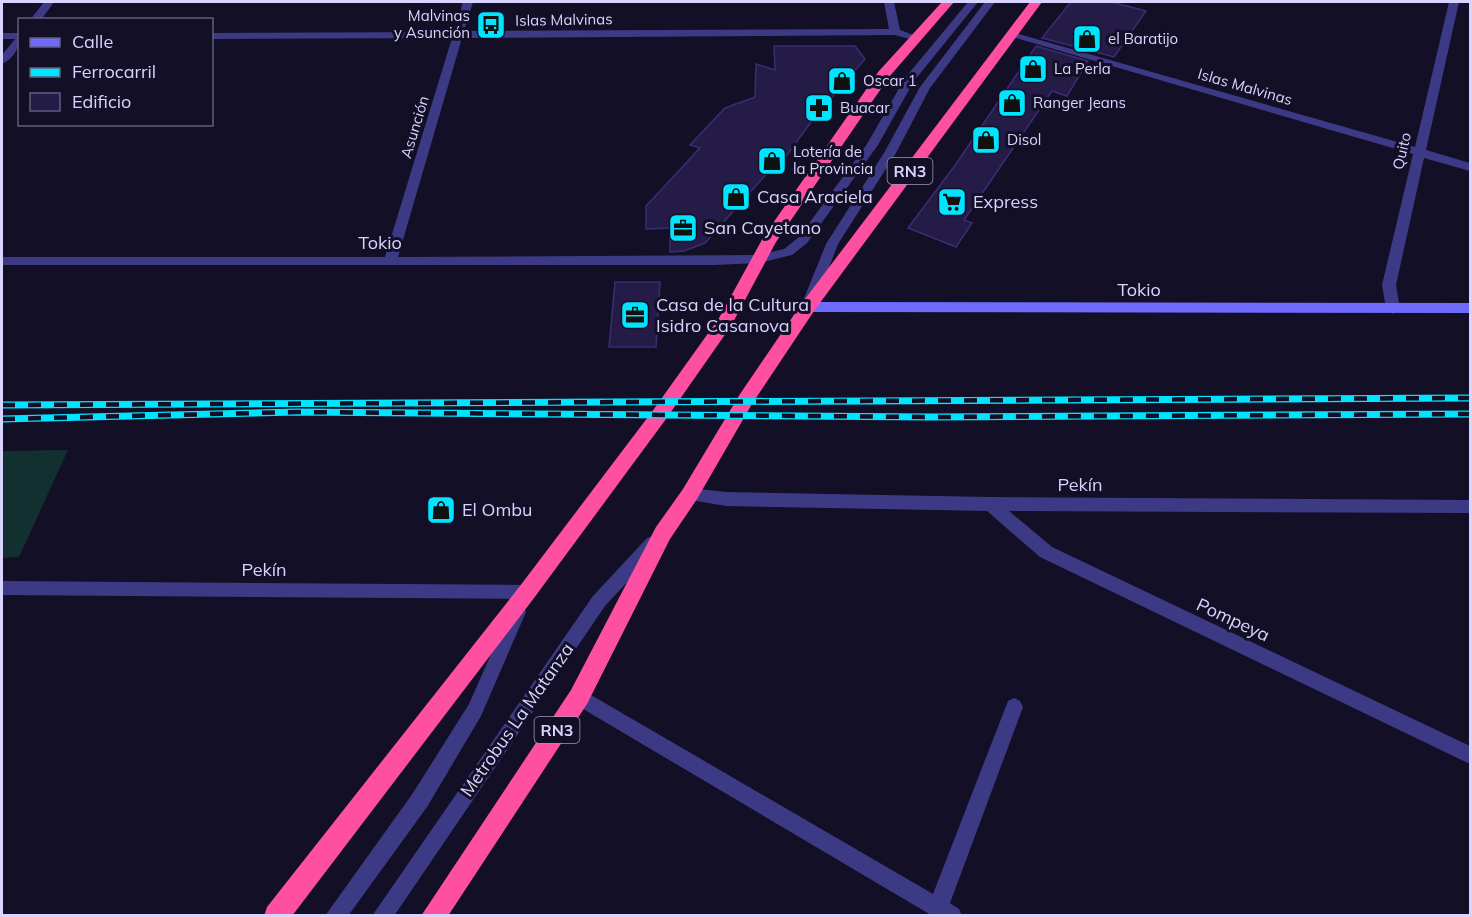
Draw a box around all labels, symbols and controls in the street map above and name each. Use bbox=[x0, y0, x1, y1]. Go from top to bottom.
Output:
place label: Malvinas y Asunción bbox=[394, 6, 470, 42]
bus stop icon: Malvinas y Asunción bbox=[475, 9, 507, 41]
street label: Islas Malvinas bbox=[515, 9, 613, 30]
legend bbox=[18, 18, 213, 126]
shop icon: el Baratijo bbox=[1071, 23, 1103, 55]
place label: el Baratijo bbox=[1108, 29, 1178, 48]
text: Calle bbox=[72, 30, 113, 53]
shop icon: La Perla bbox=[1017, 53, 1049, 85]
place label: La Perla bbox=[1054, 59, 1111, 78]
text: Ferrocarril bbox=[72, 60, 156, 83]
street label: Islas Malvinas bbox=[1196, 64, 1295, 109]
shop icon: Oscar 1 bbox=[826, 65, 858, 97]
place label: Oscar 1 bbox=[863, 71, 917, 90]
shop icon: Ranger Jeans bbox=[996, 87, 1028, 119]
text: Edificio bbox=[72, 90, 131, 113]
pharmacy icon: Buacar bbox=[803, 92, 835, 124]
street label: Asunción bbox=[396, 93, 433, 160]
place label: Ranger Jeans bbox=[1033, 93, 1126, 112]
place label: Buacar bbox=[840, 98, 890, 117]
shop icon: Disol bbox=[970, 124, 1002, 156]
place label: Disol bbox=[1007, 130, 1041, 149]
street label: Quito bbox=[1388, 130, 1415, 171]
place label: Lotería de la Provincia bbox=[793, 142, 873, 178]
shop icon: Lotería de la Provincia bbox=[756, 145, 788, 177]
road number: RN3 bbox=[888, 158, 932, 184]
shop icon: Casa Araciela bbox=[720, 181, 752, 213]
place label: Casa Araciela bbox=[757, 185, 873, 208]
supermarket icon: Express bbox=[936, 186, 968, 218]
place label: Express bbox=[973, 190, 1038, 213]
office icon: San Cayetano bbox=[667, 212, 699, 244]
place label: San Cayetano bbox=[704, 216, 821, 239]
street label: Tokio bbox=[358, 231, 402, 254]
street label: Tokio bbox=[1117, 278, 1161, 301]
place label: Casa de la Cultura Isidro Casanova bbox=[656, 293, 809, 337]
office icon: Casa de la Cultura Isidro Casanova bbox=[619, 299, 651, 331]
street label: Pekín bbox=[1057, 473, 1103, 496]
shop icon: El Ombu bbox=[425, 494, 457, 526]
place label: El Ombu bbox=[462, 498, 532, 521]
street label: Pekín bbox=[241, 558, 287, 581]
street label: Pompeya bbox=[1193, 593, 1273, 646]
street label: Metrobus La Matanza bbox=[455, 638, 578, 801]
road number: RN3 bbox=[534, 717, 580, 743]

